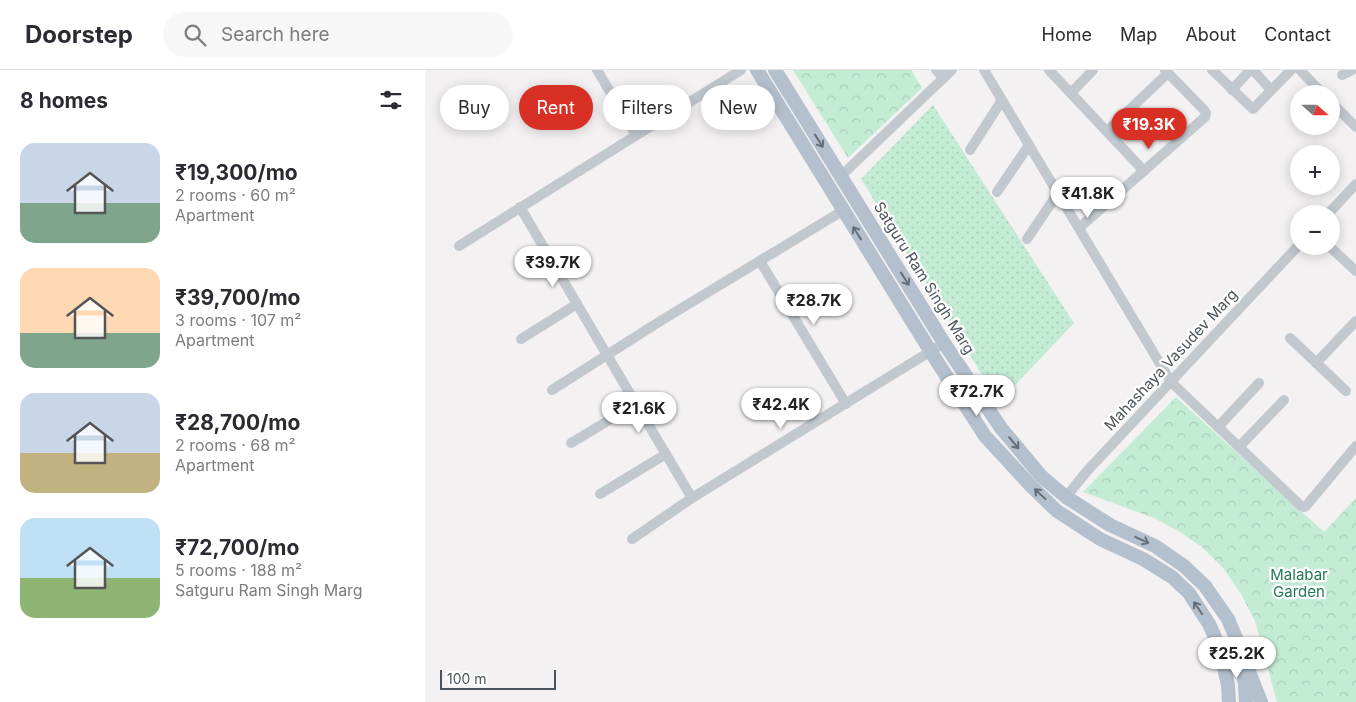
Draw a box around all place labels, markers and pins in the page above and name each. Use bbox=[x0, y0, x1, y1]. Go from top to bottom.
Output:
pin: ₹19.3K bbox=[1108, 108, 1190, 150]
pin: ₹41.8K bbox=[1047, 176, 1129, 219]
pin: ₹39.7K bbox=[512, 246, 594, 288]
pin: ₹28.7K bbox=[773, 284, 855, 326]
pin: ₹72.7K bbox=[936, 374, 1018, 417]
pin: ₹42.4K bbox=[740, 388, 822, 430]
pin: ₹21.6K bbox=[598, 392, 680, 434]
pin: ₹25.2K bbox=[1196, 636, 1278, 679]

